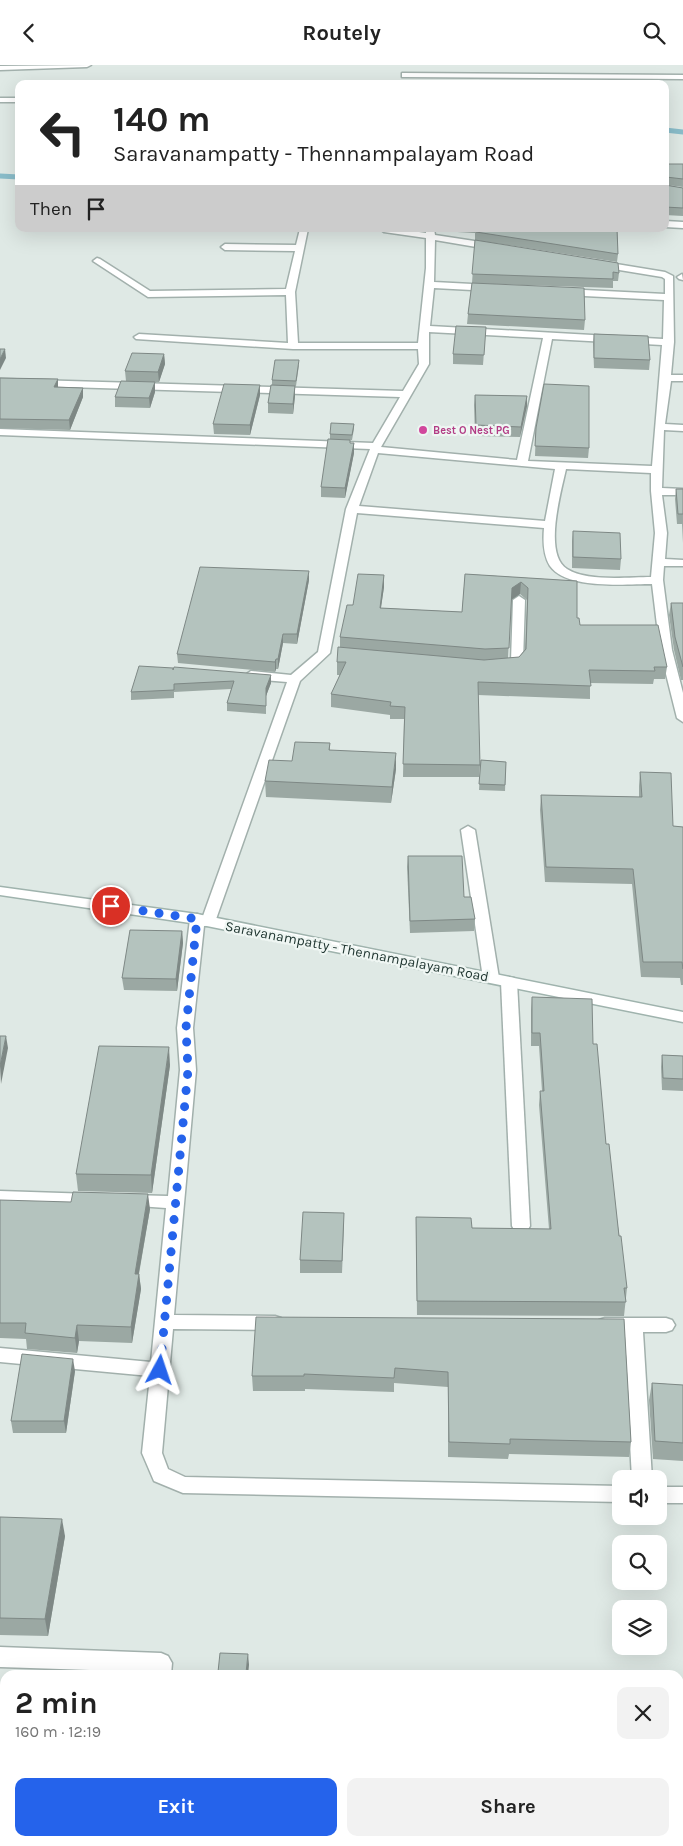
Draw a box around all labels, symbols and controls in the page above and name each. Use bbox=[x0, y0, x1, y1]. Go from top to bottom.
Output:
icon: back bbox=[15, 19, 43, 47]
icon: search bbox=[640, 19, 668, 47]
text: Routely bbox=[302, 20, 381, 46]
text: 140 m bbox=[113, 99, 211, 140]
icon: left bbox=[30, 100, 95, 165]
text: Saravanampatty - Thennampalayam Road bbox=[113, 141, 534, 167]
icon: arrive bbox=[82, 195, 110, 223]
text: Then bbox=[30, 198, 72, 220]
marker: Best O Nest PG bbox=[417, 424, 429, 436]
place label: Best O Nest PG bbox=[433, 424, 510, 437]
pin bbox=[90, 885, 132, 927]
icon: arrive bbox=[97, 892, 125, 920]
street label: Saravanampatty - Thennampalayam Road bbox=[224, 918, 490, 985]
position arrow bbox=[133, 1343, 185, 1395]
map controls bbox=[612, 1470, 667, 1655]
button: sound bbox=[612, 1470, 667, 1525]
button: search bbox=[612, 1535, 667, 1590]
button: layers bbox=[612, 1600, 667, 1655]
text: 2 min bbox=[15, 1685, 98, 1721]
button: close bbox=[617, 1687, 669, 1739]
text: 160 m · 12:19 bbox=[15, 1722, 101, 1741]
button: Exit bbox=[15, 1778, 337, 1836]
button: Share bbox=[347, 1778, 669, 1836]

